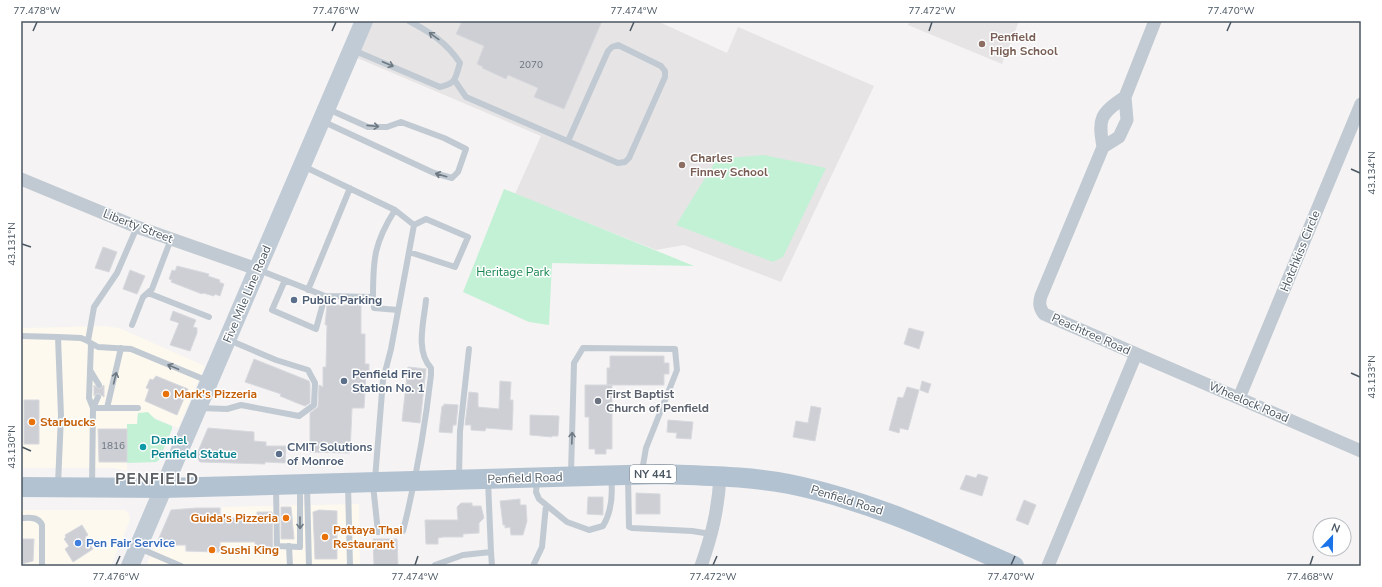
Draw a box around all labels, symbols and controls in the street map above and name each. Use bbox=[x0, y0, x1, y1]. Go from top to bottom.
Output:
text: 77.478°W bbox=[13, 4, 61, 18]
text: 77.476°W bbox=[312, 4, 360, 18]
text: 77.474°W bbox=[610, 4, 658, 18]
text: 77.472°W bbox=[908, 4, 956, 18]
text: 77.470°W bbox=[1207, 4, 1255, 18]
place label: Penfield High School bbox=[990, 29, 1058, 59]
one-way arrow bbox=[429, 32, 440, 40]
marker: Penfield High School bbox=[977, 39, 987, 49]
house number: 2070 bbox=[519, 58, 543, 72]
one-way arrow bbox=[381, 61, 393, 69]
one-way arrow bbox=[366, 123, 379, 130]
place label: Charles Finney School bbox=[690, 150, 768, 180]
text: 43.134°N bbox=[1365, 151, 1379, 195]
marker: Charles Finney School bbox=[677, 160, 687, 170]
one-way arrow bbox=[434, 171, 447, 178]
street label: Liberty Street bbox=[101, 205, 176, 247]
street label: Hotchkiss Circle bbox=[1276, 208, 1324, 294]
text: 43.131°N bbox=[5, 222, 19, 266]
street label: Five Mile Line Road bbox=[219, 243, 275, 345]
park label: Heritage Park bbox=[476, 264, 551, 280]
place label: Public Parking bbox=[302, 292, 382, 308]
marker: Public Parking bbox=[289, 295, 299, 305]
street label: Peachtree Road bbox=[1049, 309, 1133, 359]
text: 43.133°N bbox=[1365, 355, 1379, 399]
one-way arrow bbox=[168, 362, 180, 370]
place label: Penfield Fire Station No. 1 bbox=[352, 366, 425, 396]
one-way arrow bbox=[111, 372, 119, 385]
marker: Penfield Fire Station No. 1 bbox=[339, 376, 349, 386]
street label: Wheelock Road bbox=[1207, 378, 1291, 426]
place label: Mark's Pizzeria bbox=[174, 386, 257, 402]
place label: First Baptist Church of Penfield bbox=[606, 386, 709, 416]
marker: Mark's Pizzeria bbox=[161, 389, 171, 399]
marker: First Baptist Church of Penfield bbox=[593, 396, 603, 406]
place label: Starbucks bbox=[40, 414, 96, 430]
marker: Starbucks bbox=[27, 417, 37, 427]
text: 43.130°N bbox=[5, 425, 19, 469]
place label: Daniel Penfield Statue bbox=[151, 432, 237, 462]
one-way arrow bbox=[568, 432, 576, 445]
house number: 1816 bbox=[101, 439, 125, 453]
place label: CMIT Solutions of Monroe bbox=[287, 439, 372, 469]
marker: Daniel Penfield Statue bbox=[138, 442, 148, 452]
marker: CMIT Solutions of Monroe bbox=[274, 449, 284, 459]
road number: NY 441 bbox=[630, 465, 676, 483]
district label: PENFIELD bbox=[115, 468, 199, 490]
street label: Penfield Road bbox=[487, 469, 563, 487]
street label: Penfield Road bbox=[809, 481, 885, 519]
place label: Guida's Pizzeria bbox=[190, 510, 278, 526]
marker: Guida's Pizzeria bbox=[281, 513, 291, 523]
one-way arrow bbox=[296, 516, 304, 529]
north arrow bbox=[1312, 517, 1352, 557]
text: N bbox=[1329, 520, 1342, 537]
place label: Pattaya Thai Restaurant bbox=[333, 522, 403, 552]
marker: Pattaya Thai Restaurant bbox=[320, 532, 330, 542]
place label: Pen Fair Service bbox=[86, 535, 175, 551]
marker: Pen Fair Service bbox=[73, 538, 83, 548]
place label: Sushi King bbox=[220, 542, 279, 558]
marker: Sushi King bbox=[207, 545, 217, 555]
text: 77.476°W bbox=[92, 570, 140, 584]
text: 77.474°W bbox=[391, 570, 439, 584]
text: 77.472°W bbox=[689, 570, 737, 584]
text: 77.470°W bbox=[987, 570, 1035, 584]
text: 77.468°W bbox=[1286, 570, 1334, 584]

